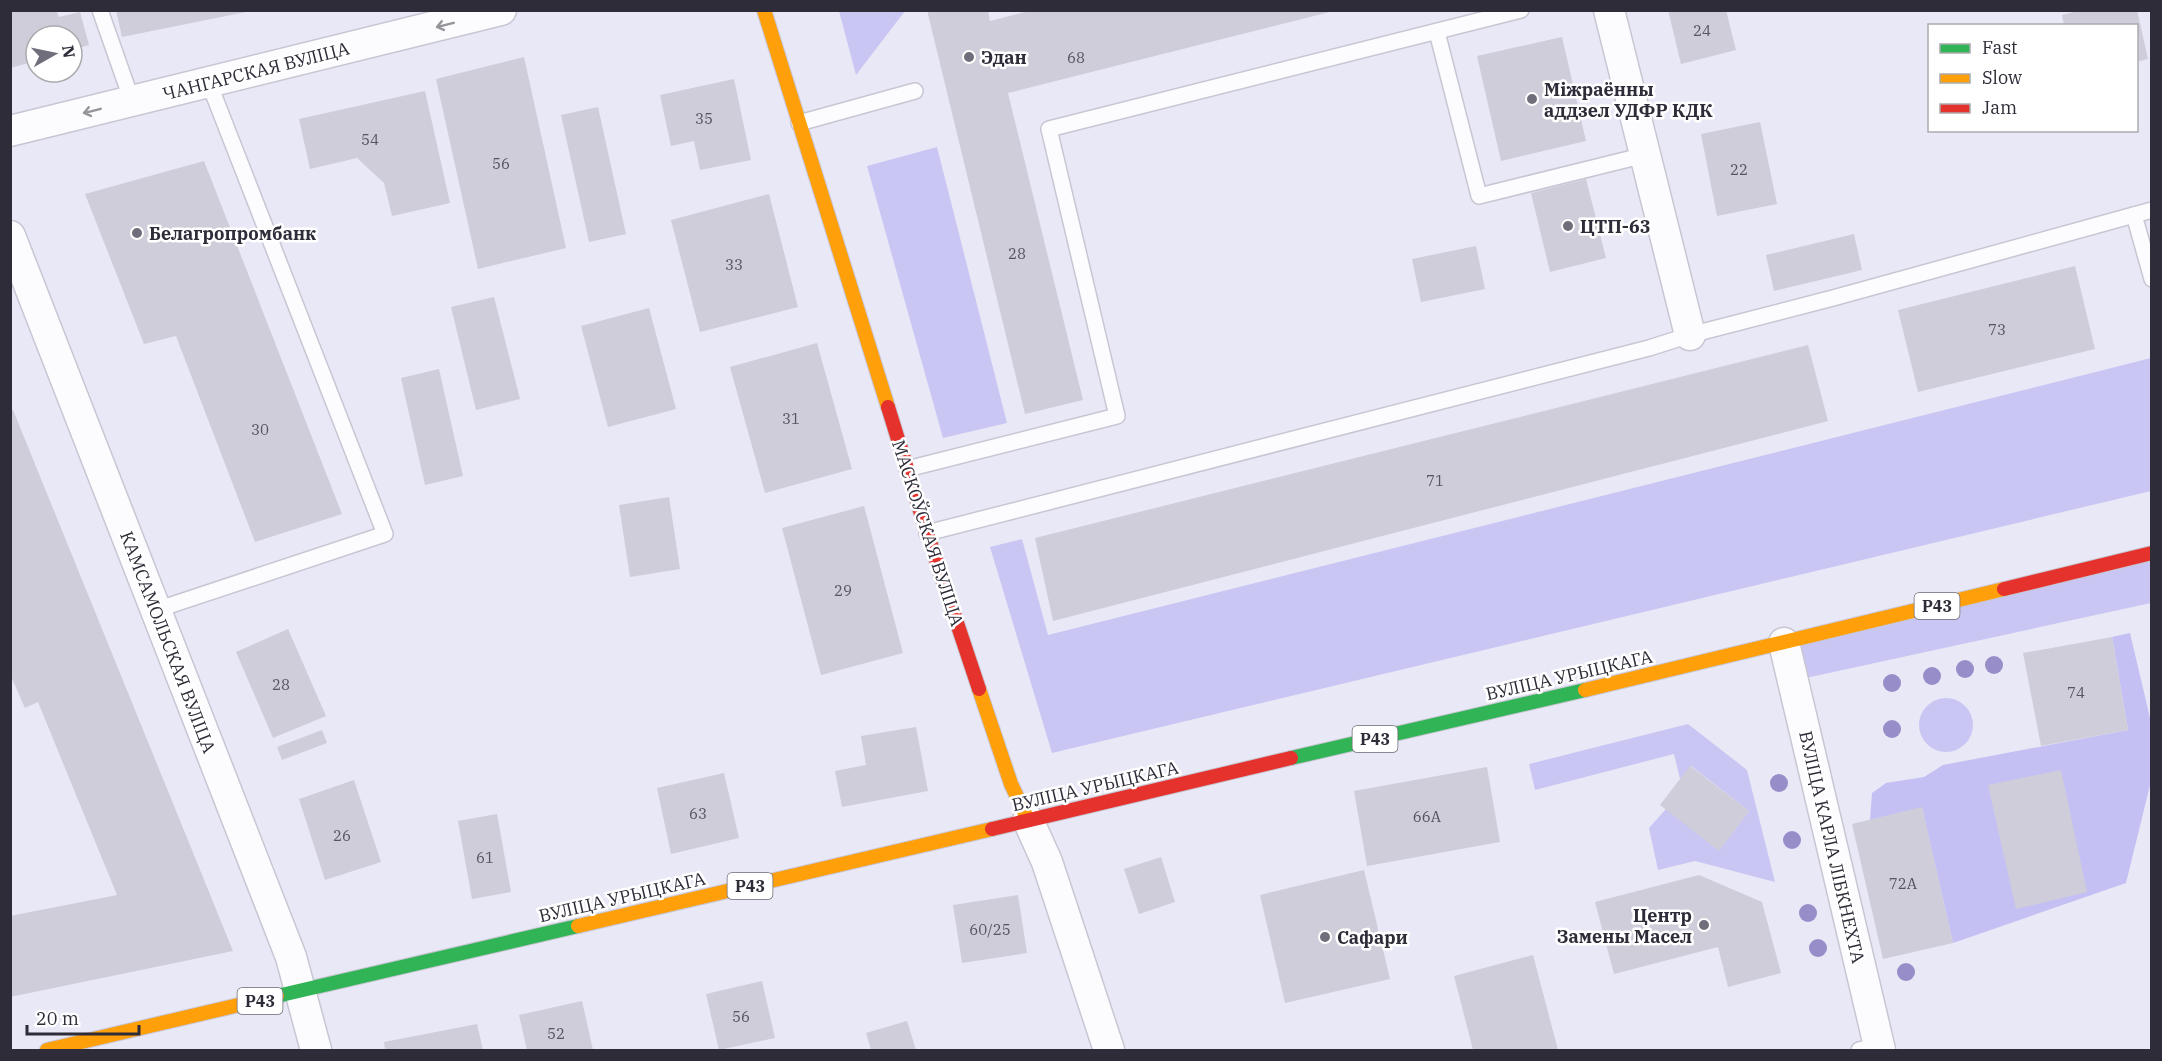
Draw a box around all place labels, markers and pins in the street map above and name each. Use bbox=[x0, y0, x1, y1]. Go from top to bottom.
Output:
place label: Эдан bbox=[981, 46, 1027, 69]
marker: Эдан bbox=[962, 50, 976, 64]
place label: Міжраённы аддзел УДФР КДК bbox=[1544, 78, 1713, 122]
marker: Міжраённы аддзел УДФР КДК bbox=[1525, 92, 1539, 106]
place label: ЦТП-63 bbox=[1580, 215, 1651, 238]
marker: ЦТП-63 bbox=[1561, 219, 1575, 233]
place label: Белагропромбанк bbox=[149, 222, 316, 245]
marker: Белагропромбанк bbox=[130, 226, 144, 240]
place label: Центр Замены Масел bbox=[1557, 904, 1692, 948]
marker: Центр Замены Масел bbox=[1697, 918, 1711, 932]
place label: Сафари bbox=[1337, 926, 1408, 949]
marker: Сафари bbox=[1318, 930, 1332, 944]

